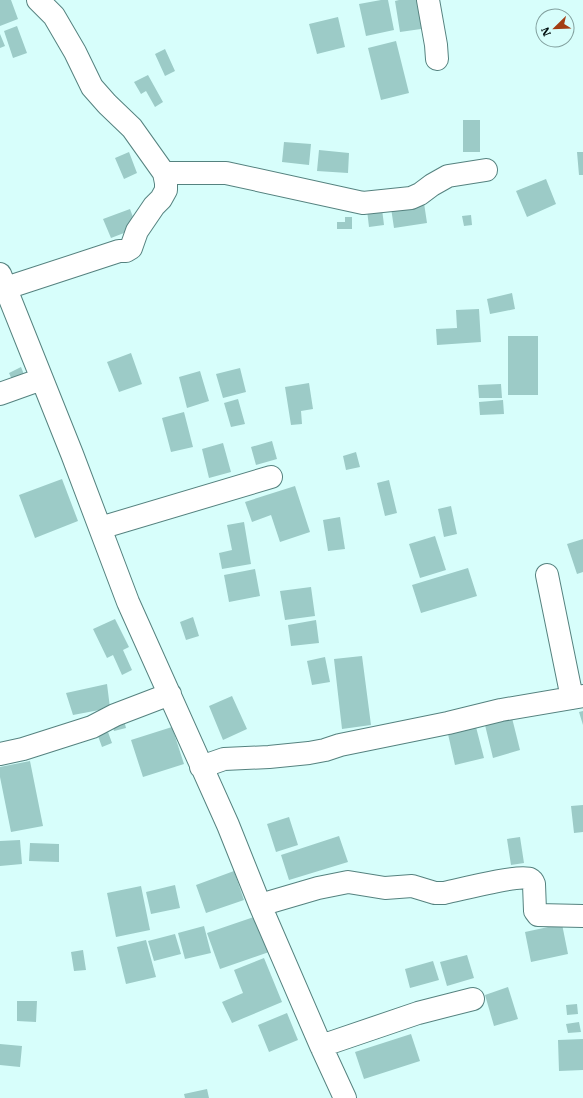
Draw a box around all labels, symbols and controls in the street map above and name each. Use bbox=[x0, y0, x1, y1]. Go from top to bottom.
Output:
north arrow bbox=[535, 8, 575, 48]
text: N bbox=[538, 25, 554, 39]

